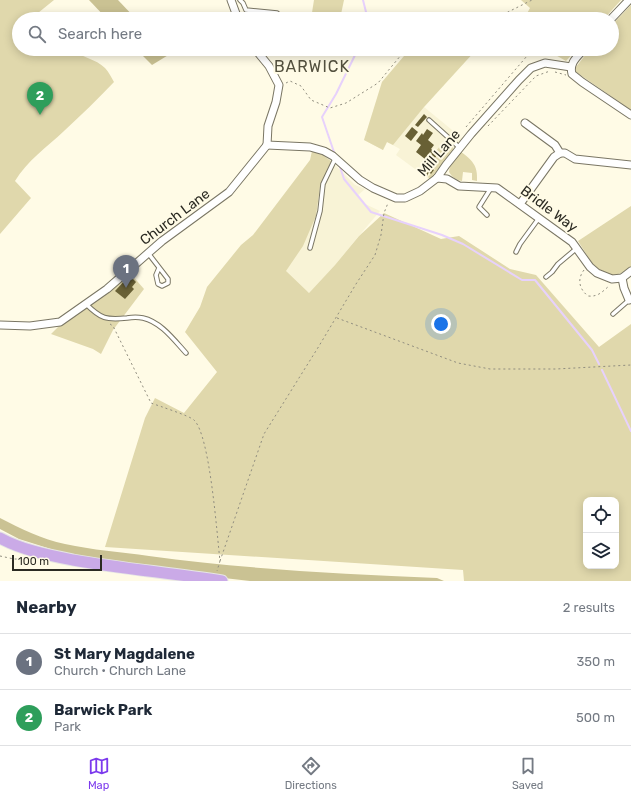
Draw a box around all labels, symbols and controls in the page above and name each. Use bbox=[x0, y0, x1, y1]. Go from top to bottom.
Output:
search box bbox=[12, 12, 619, 56]
icon: search bbox=[26, 23, 48, 45]
text: Search here bbox=[58, 25, 142, 43]
district label: BARWICK bbox=[274, 57, 350, 76]
pin: 2 bbox=[27, 82, 53, 115]
street label: Mill Lane bbox=[414, 126, 464, 180]
street label: Bridle Way bbox=[517, 182, 581, 236]
street label: Church Lane bbox=[137, 185, 213, 249]
pin: 1 bbox=[113, 255, 139, 288]
your location bbox=[431, 314, 451, 334]
map controls bbox=[583, 497, 619, 569]
button: locate bbox=[583, 497, 619, 533]
button: layers bbox=[583, 533, 619, 569]
scale bar bbox=[12, 553, 102, 572]
text: 100 m bbox=[18, 555, 49, 568]
text: Nearby bbox=[16, 597, 77, 617]
text: 2 results bbox=[563, 600, 615, 615]
text: St Mary Magdalene bbox=[54, 645, 195, 663]
text: 1 bbox=[26, 654, 32, 669]
text: 350 m bbox=[576, 654, 615, 669]
text: Church · Church Lane bbox=[54, 663, 186, 678]
text: Barwick Park bbox=[54, 701, 152, 719]
text: 2 bbox=[25, 710, 33, 725]
text: 500 m bbox=[576, 710, 615, 725]
text: Park bbox=[54, 719, 81, 734]
tab: Map bbox=[88, 755, 110, 792]
tab: Directions bbox=[285, 755, 337, 792]
tab: Saved bbox=[512, 755, 543, 792]

